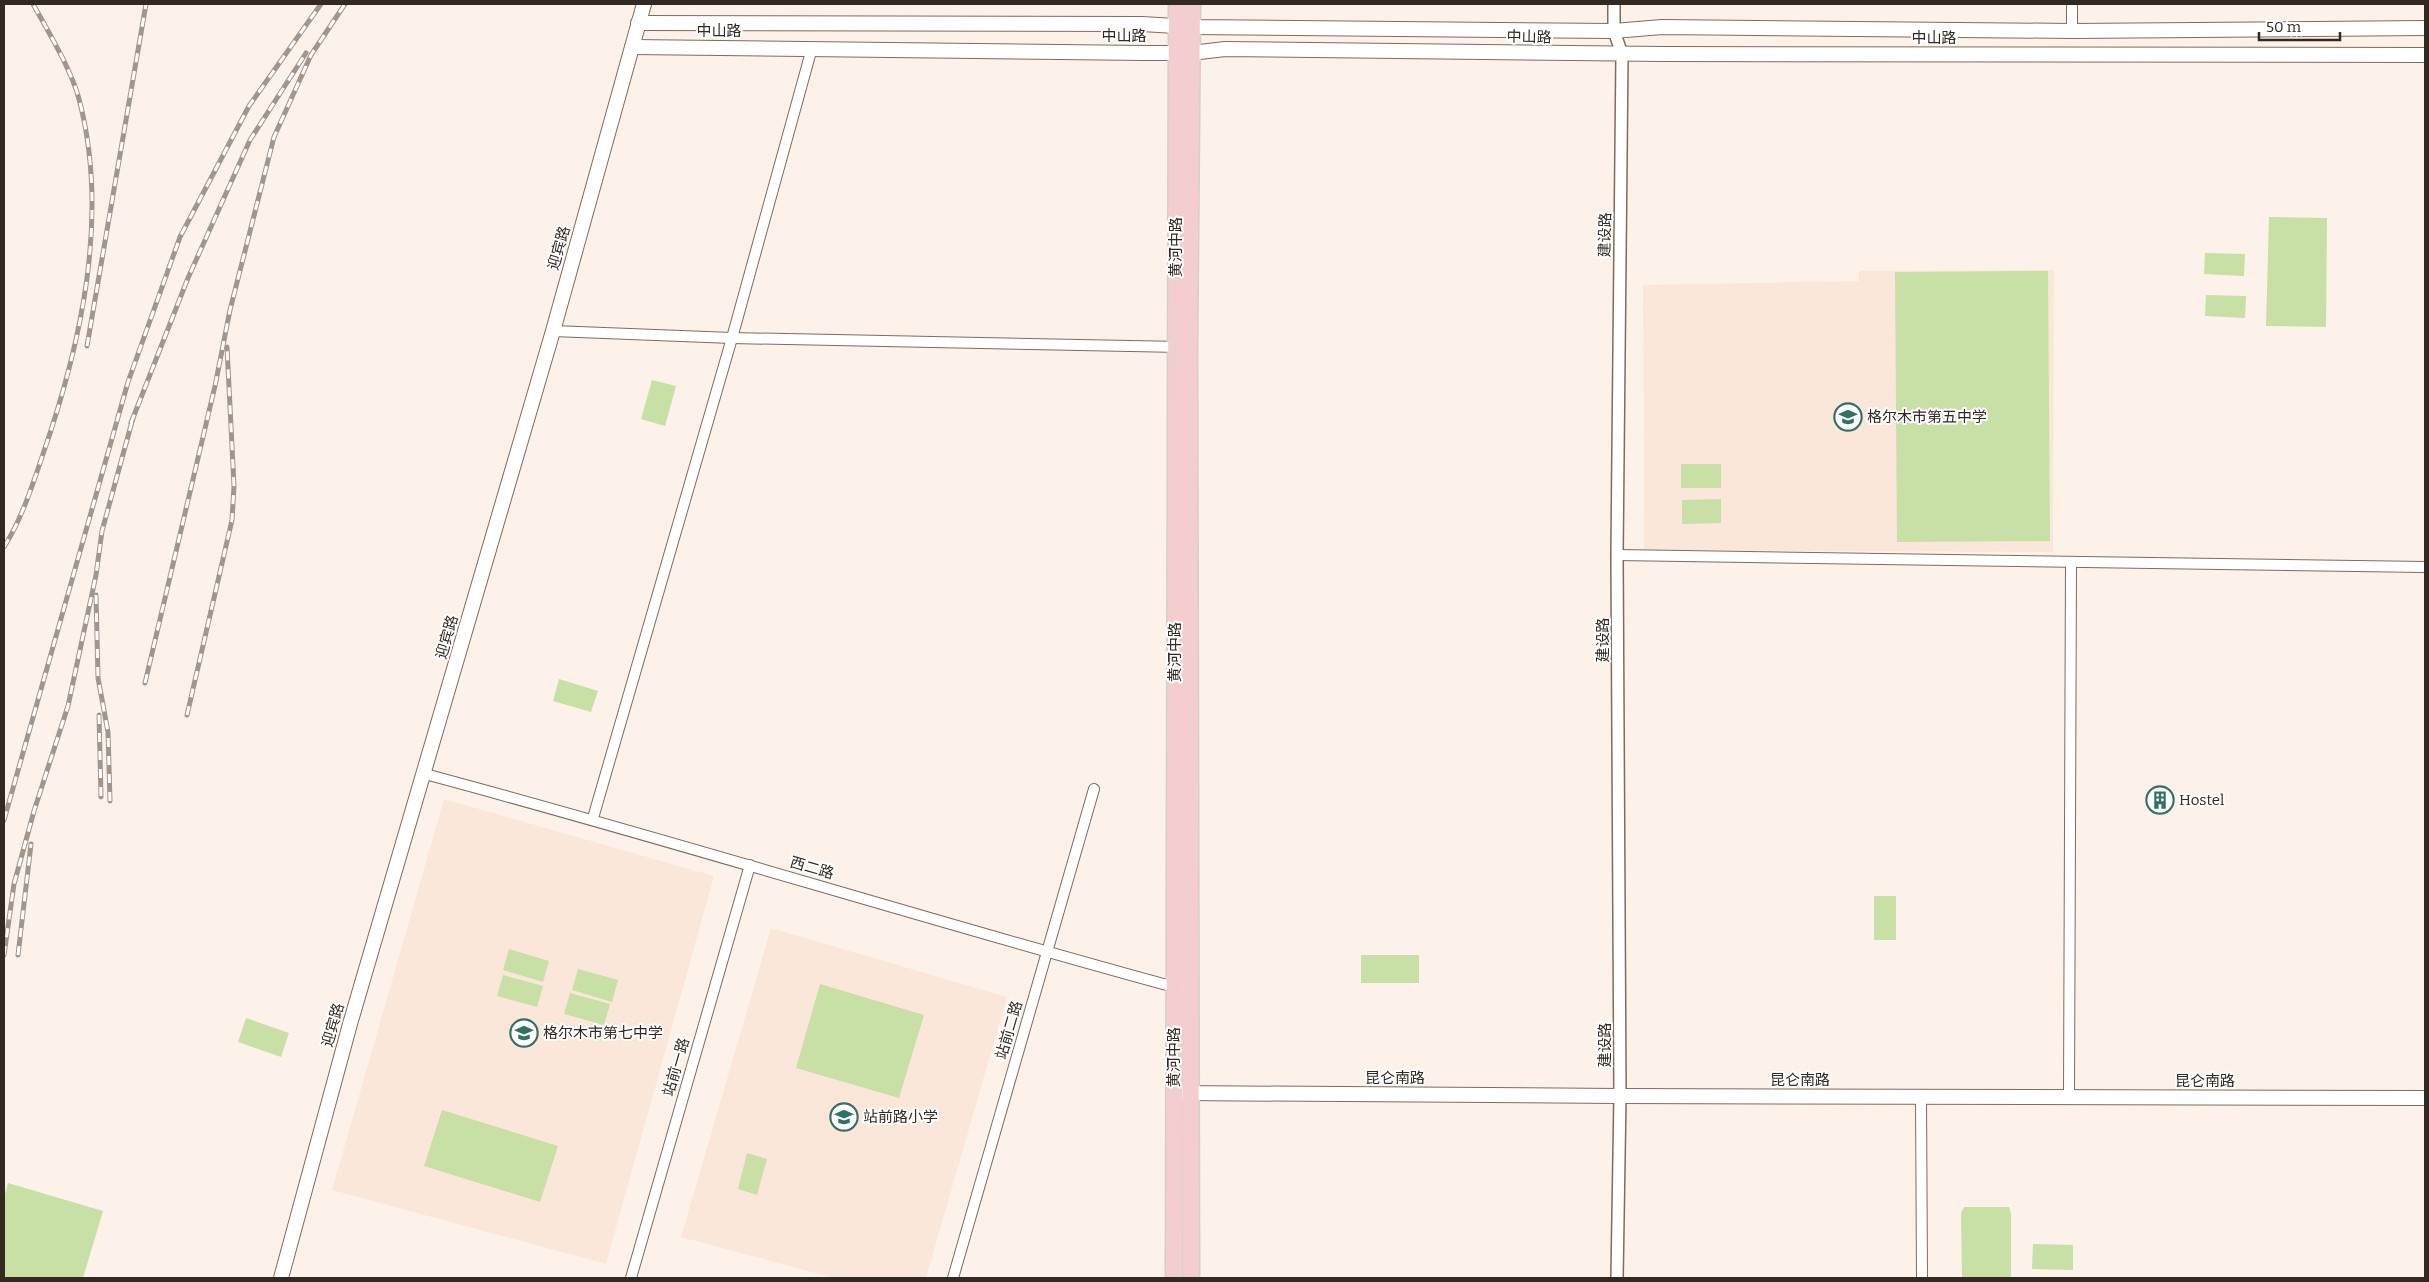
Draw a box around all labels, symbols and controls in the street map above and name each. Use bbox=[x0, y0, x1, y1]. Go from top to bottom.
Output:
scale bar bbox=[2259, 10, 2340, 42]
text: 50 m bbox=[2266, 18, 2302, 36]
street label: 中山路 bbox=[696, 22, 742, 40]
street label: 中山路 bbox=[1101, 27, 1147, 45]
street label: 中山路 bbox=[1506, 28, 1552, 46]
street label: 中山路 bbox=[1911, 29, 1957, 47]
street label: 建设路 bbox=[1596, 212, 1614, 258]
street label: 黄河中路 bbox=[1167, 217, 1185, 277]
street label: 迎宾路 bbox=[544, 224, 574, 272]
school or university icon: 格尔木市第五中学 bbox=[1833, 402, 1863, 432]
place label: 格尔木市第五中学 bbox=[1867, 408, 1987, 426]
street label: 迎宾路 bbox=[432, 613, 462, 661]
street label: 建设路 bbox=[1594, 617, 1612, 663]
street label: 黄河中路 bbox=[1166, 622, 1184, 682]
building icon: Hostel bbox=[2145, 785, 2175, 815]
place label: Hostel bbox=[2179, 791, 2224, 809]
street label: 西二路 bbox=[788, 853, 836, 883]
street label: 站前二路 bbox=[992, 999, 1026, 1061]
street label: 迎宾路 bbox=[318, 1001, 348, 1049]
school or university icon: 格尔木市第七中学 bbox=[509, 1018, 539, 1048]
street label: 建设路 bbox=[1596, 1022, 1614, 1068]
place label: 格尔木市第七中学 bbox=[543, 1024, 663, 1042]
street label: 黄河中路 bbox=[1165, 1027, 1183, 1087]
street label: 站前一路 bbox=[659, 1036, 693, 1098]
street label: 昆仑南路 bbox=[1365, 1069, 1425, 1087]
street label: 昆仑南路 bbox=[1770, 1071, 1830, 1089]
street label: 昆仑南路 bbox=[2175, 1072, 2235, 1090]
school or university icon: 站前路小学 bbox=[829, 1102, 859, 1132]
place label: 站前路小学 bbox=[863, 1108, 938, 1126]

